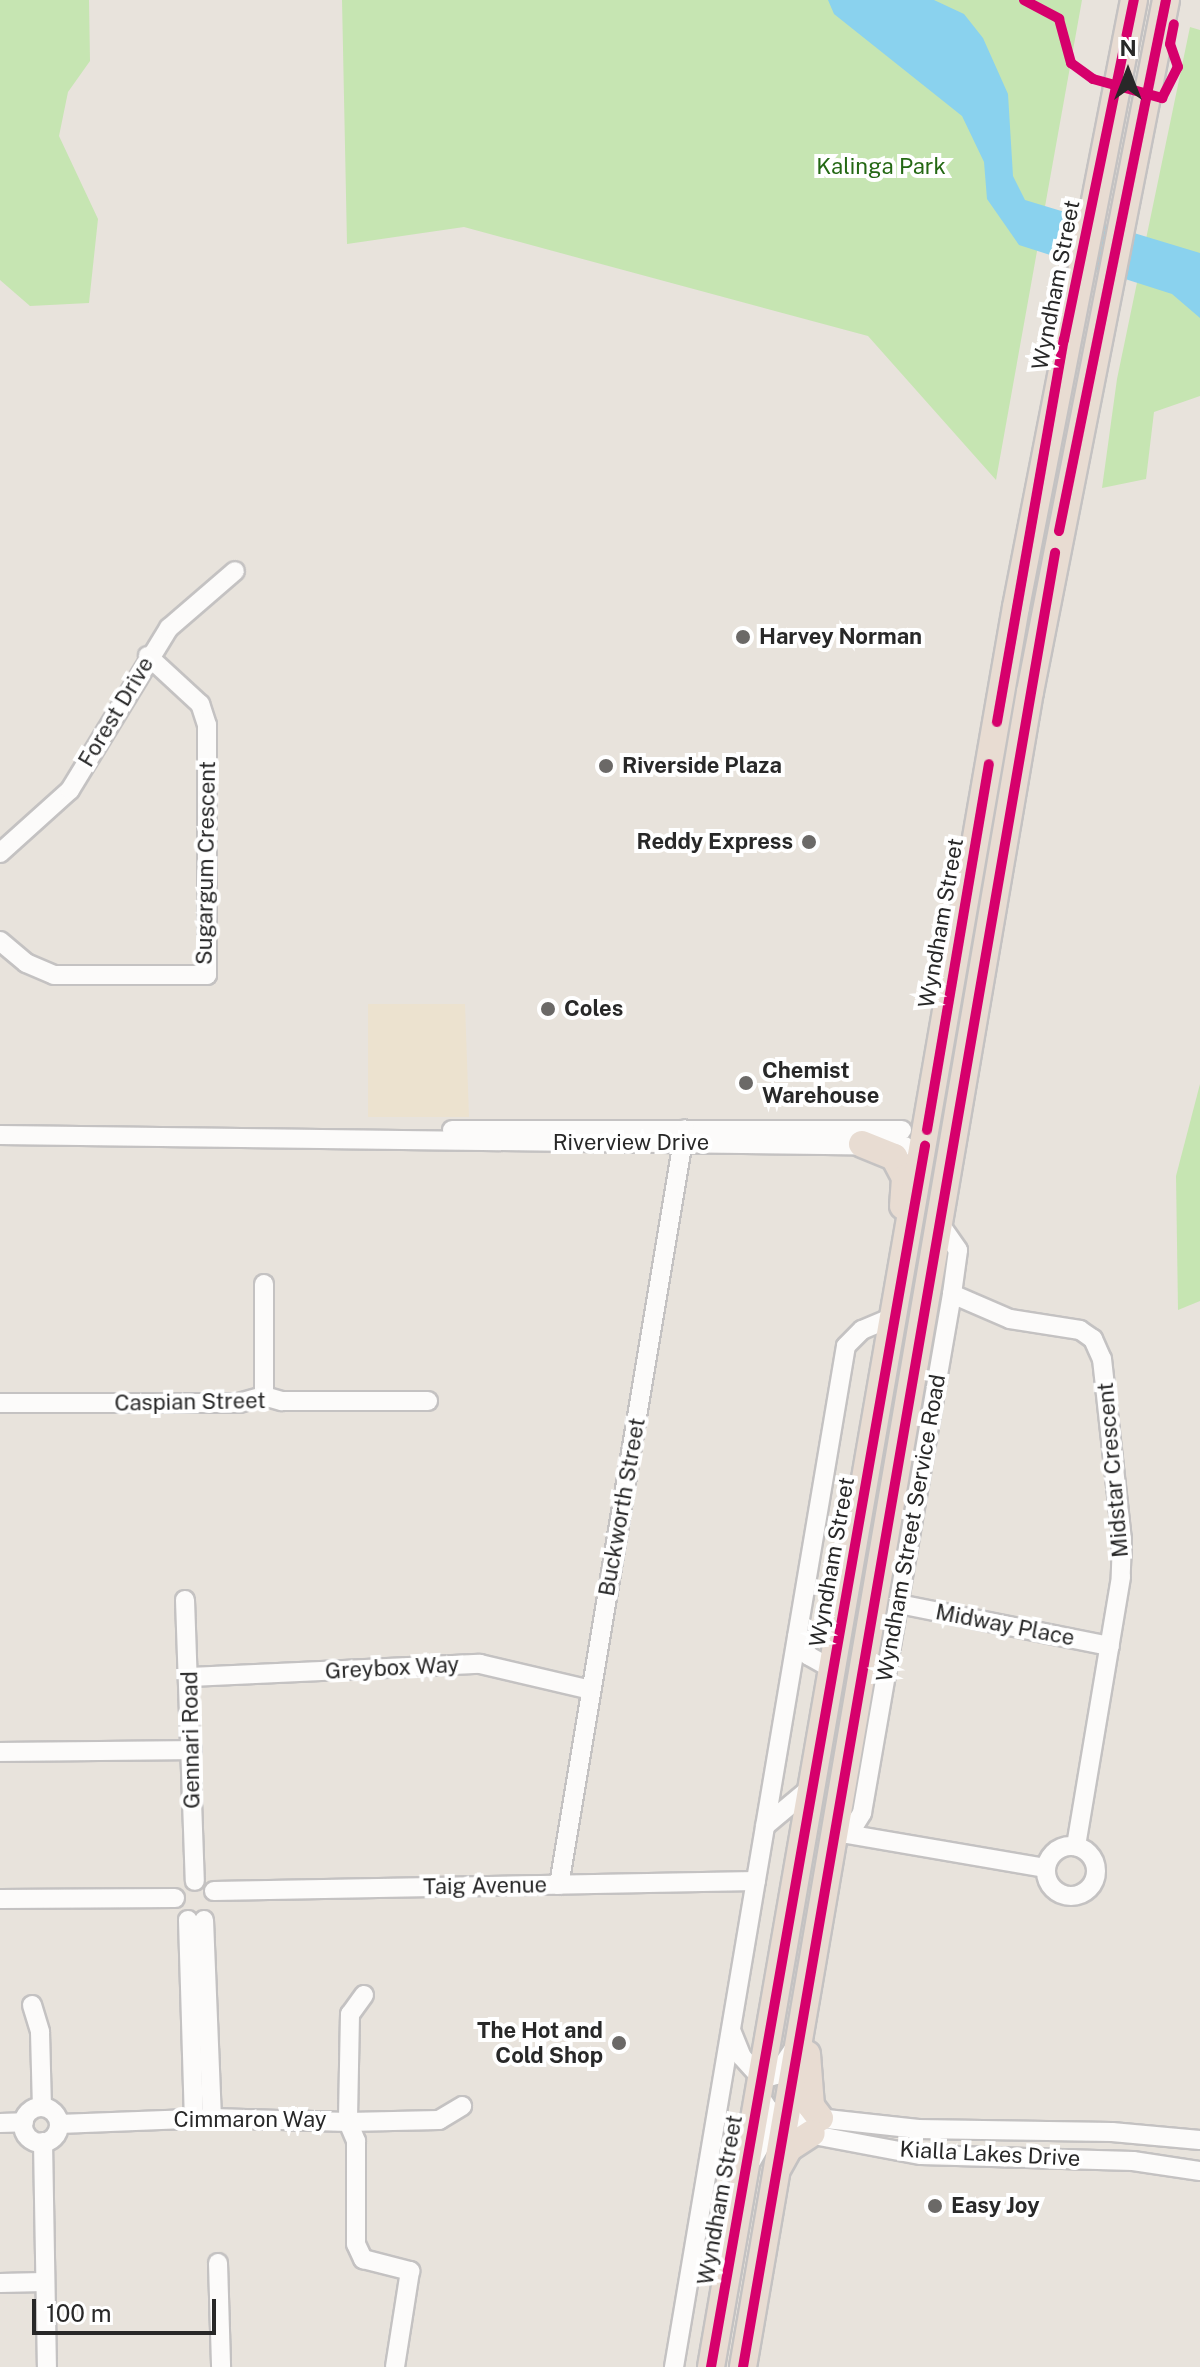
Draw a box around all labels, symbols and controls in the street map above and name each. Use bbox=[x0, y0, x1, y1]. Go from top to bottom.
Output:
north arrow bbox=[1088, 32, 1168, 112]
text: N bbox=[1119, 35, 1137, 61]
park label: Kalinga Park bbox=[816, 154, 946, 180]
street label: Wyndham Street bbox=[1027, 198, 1085, 372]
place label: Harvey Norman bbox=[759, 624, 922, 650]
marker: Harvey Norman bbox=[734, 628, 752, 646]
street label: Forest Drive bbox=[73, 652, 159, 772]
place label: Riverside Plaza bbox=[622, 753, 782, 779]
marker: Riverside Plaza bbox=[597, 757, 615, 775]
street label: Sugargum Crescent bbox=[191, 761, 221, 965]
place label: Reddy Express bbox=[636, 829, 793, 855]
marker: Reddy Express bbox=[800, 833, 818, 851]
street label: Wyndham Street bbox=[913, 836, 969, 1010]
place label: Coles bbox=[564, 996, 623, 1022]
marker: Coles bbox=[539, 1000, 557, 1018]
place label: Chemist Warehouse bbox=[762, 1057, 879, 1108]
marker: Chemist Warehouse bbox=[737, 1074, 755, 1092]
street label: Riverview Drive bbox=[553, 1130, 709, 1156]
street label: Wyndham Street Service Road bbox=[871, 1372, 951, 1684]
street label: Midstar Crescent bbox=[1092, 1381, 1134, 1559]
street label: Caspian Street bbox=[114, 1387, 266, 1417]
street label: Buckworth Street bbox=[593, 1416, 651, 1598]
street label: Wyndham Street bbox=[804, 1475, 860, 1649]
street label: Midway Place bbox=[933, 1599, 1077, 1651]
street label: Greybox Way bbox=[324, 1651, 460, 1685]
street label: Gennari Road bbox=[177, 1671, 205, 1809]
street label: Taig Avenue bbox=[423, 1872, 547, 1900]
place label: The Hot and Cold Shop bbox=[477, 2017, 603, 2068]
marker: The Hot and Cold Shop bbox=[610, 2034, 628, 2052]
street label: Cimmaron Way bbox=[173, 2107, 327, 2133]
street label: Wyndham Street bbox=[692, 2113, 748, 2287]
street label: Kialla Lakes Drive bbox=[899, 2136, 1081, 2172]
place label: Easy Joy bbox=[951, 2193, 1040, 2219]
marker: Easy Joy bbox=[926, 2197, 944, 2215]
scale bar bbox=[36, 2283, 220, 2333]
text: 100 m bbox=[46, 2299, 112, 2327]

